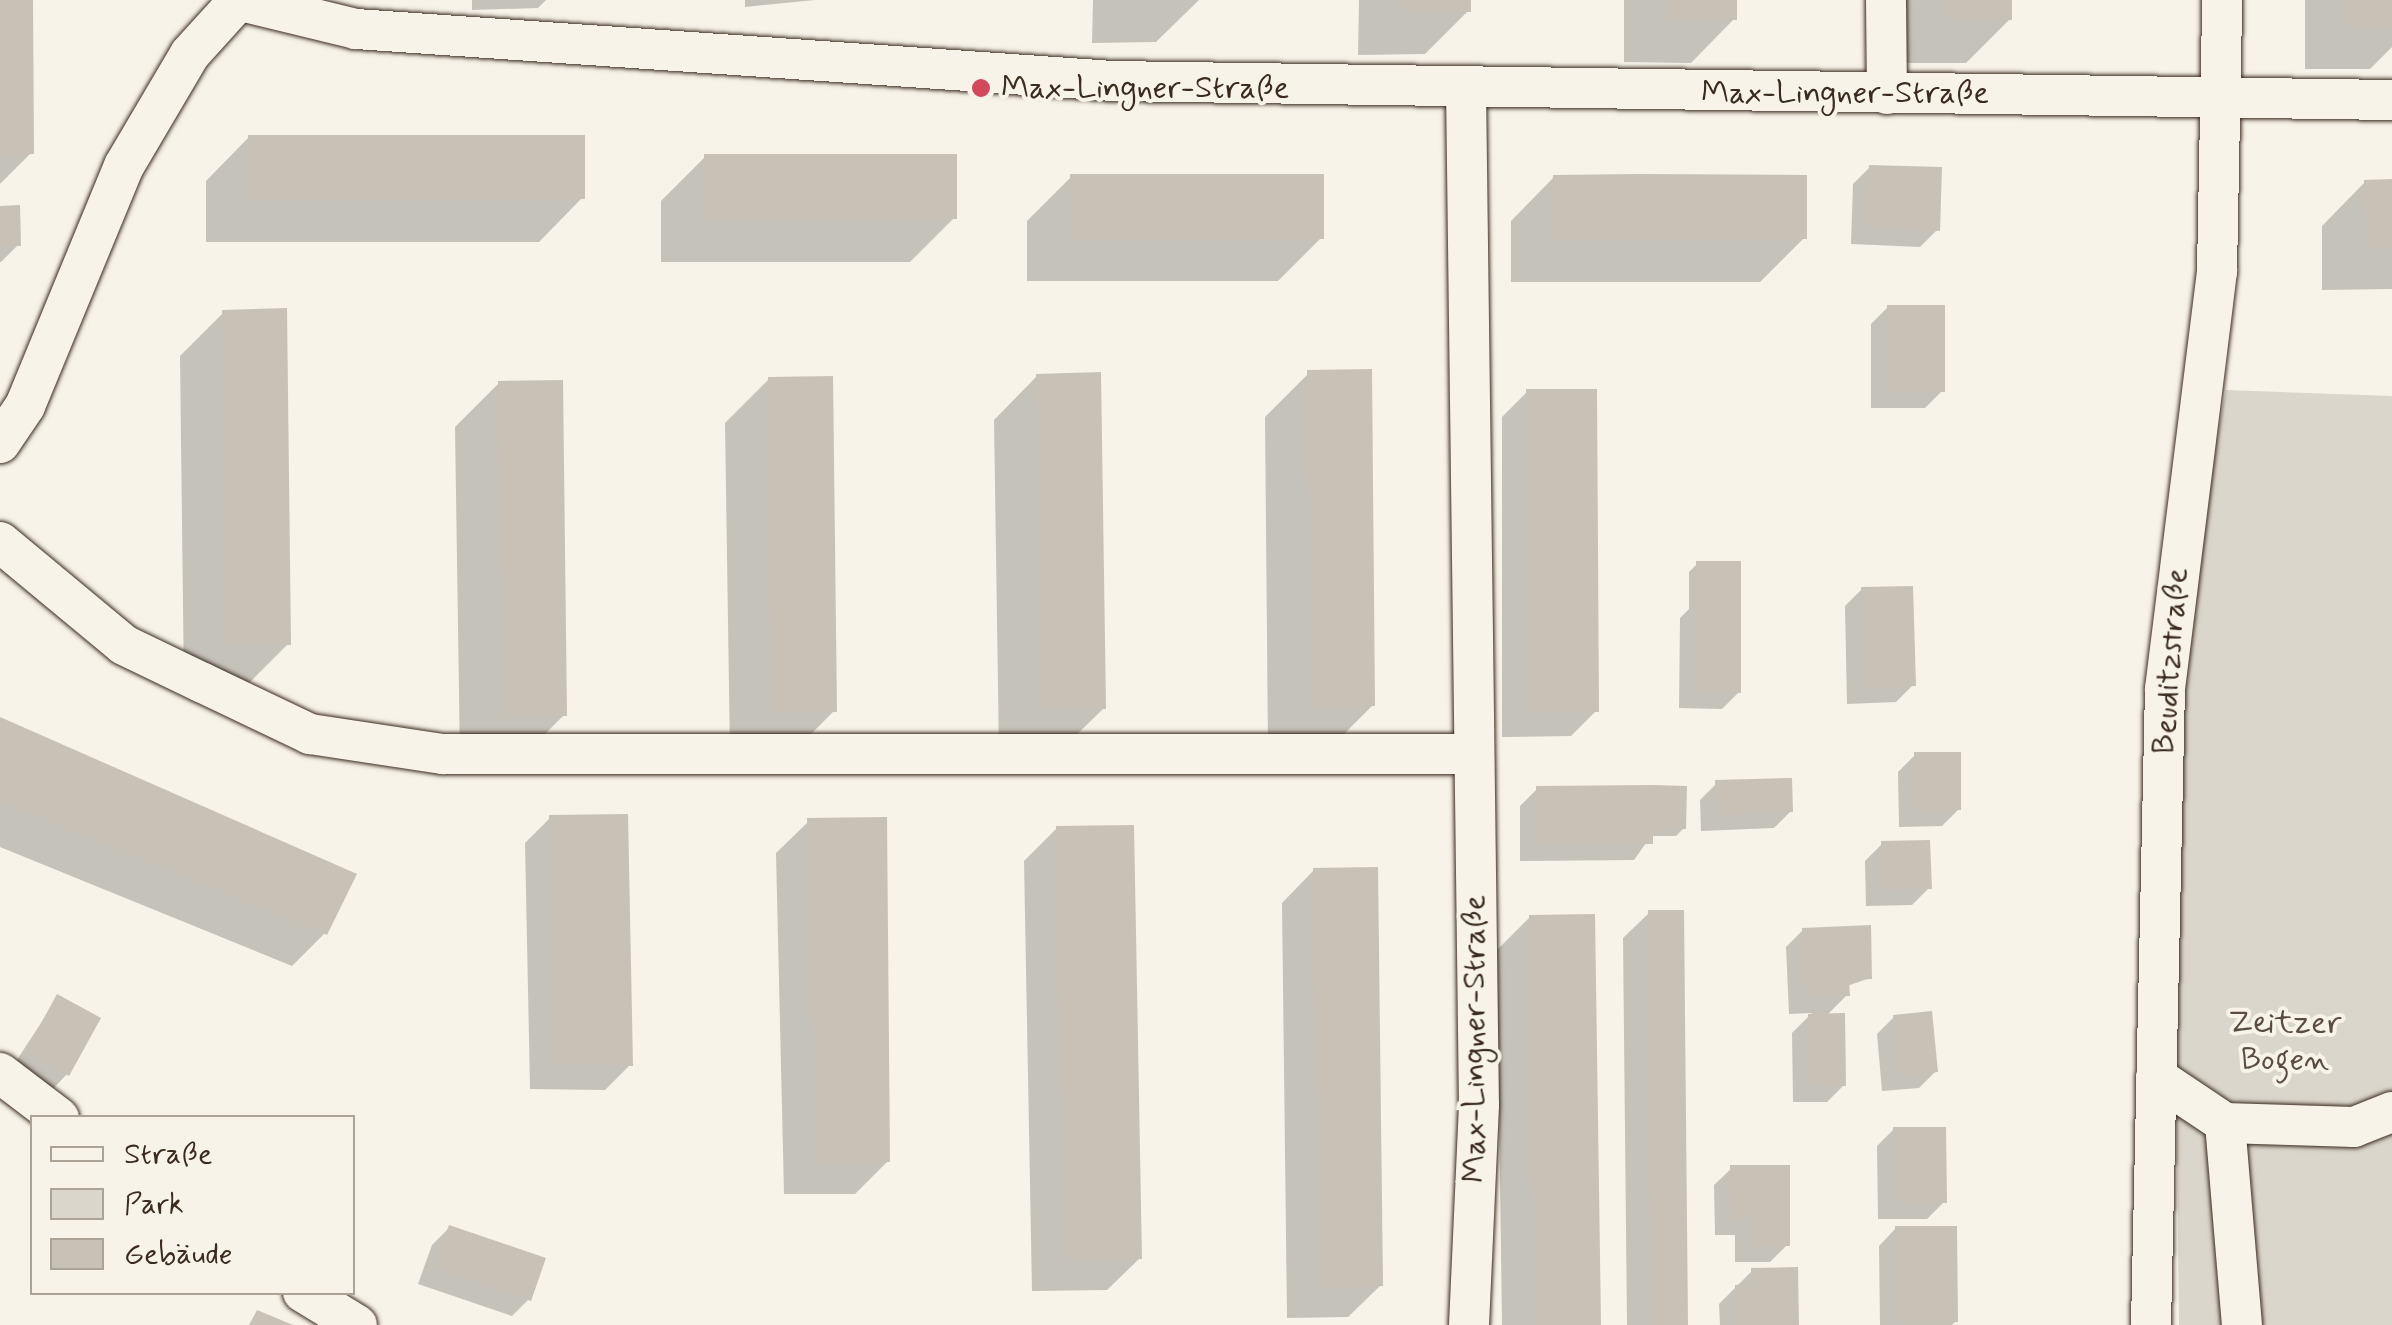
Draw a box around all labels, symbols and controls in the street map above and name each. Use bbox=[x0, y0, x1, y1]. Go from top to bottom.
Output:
place label: Max-Lingner-Straße bbox=[1001, 69, 1289, 107]
street label: Max-Lingner-Straße bbox=[1701, 74, 1989, 112]
marker: Max-Lingner-Straße bbox=[970, 77, 992, 99]
street label: Beuditzstraße bbox=[2145, 566, 2197, 756]
street label: Max-Lingner-Straße bbox=[1456, 895, 1494, 1183]
park label: Zeitzer Bogen bbox=[2228, 1005, 2342, 1080]
legend bbox=[30, 1115, 355, 1295]
text: Straße bbox=[124, 1135, 212, 1174]
text: Park bbox=[124, 1185, 184, 1224]
text: Gebäude bbox=[124, 1235, 232, 1274]

